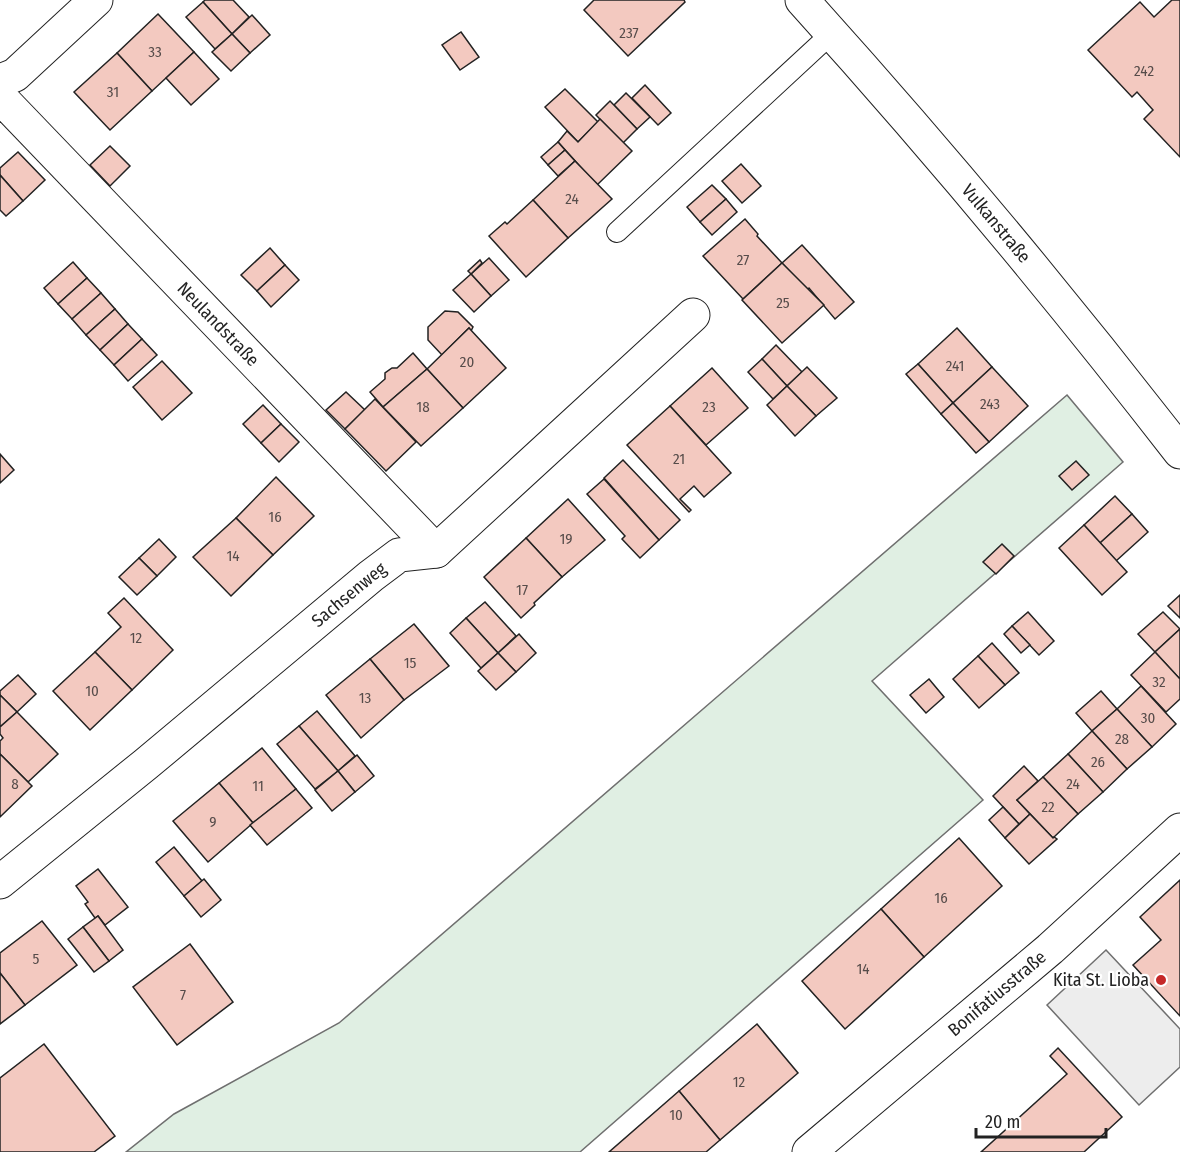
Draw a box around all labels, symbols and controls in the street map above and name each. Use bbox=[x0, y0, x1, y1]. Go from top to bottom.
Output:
house number: 237 bbox=[619, 24, 639, 42]
house number: 33 bbox=[148, 43, 162, 61]
house number: 242 bbox=[1134, 62, 1154, 80]
house number: 31 bbox=[107, 83, 119, 101]
street label: Vulkanstraße bbox=[957, 180, 1035, 267]
house number: 24 bbox=[565, 190, 579, 208]
house number: 27 bbox=[737, 251, 749, 269]
street label: Neulandstraße bbox=[173, 277, 264, 371]
house number: 25 bbox=[776, 294, 790, 312]
house number: 20 bbox=[460, 353, 474, 371]
house number: 241 bbox=[946, 357, 964, 375]
house number: 243 bbox=[980, 395, 1000, 413]
house number: 18 bbox=[416, 398, 430, 416]
house number: 23 bbox=[702, 398, 716, 416]
house number: 21 bbox=[673, 450, 685, 468]
house number: 16 bbox=[268, 508, 282, 526]
house number: 19 bbox=[559, 530, 573, 548]
house number: 14 bbox=[226, 547, 240, 565]
street label: Sachsenweg bbox=[307, 557, 391, 632]
house number: 17 bbox=[516, 581, 528, 599]
house number: 12 bbox=[130, 629, 143, 647]
house number: 15 bbox=[404, 654, 416, 672]
house number: 32 bbox=[1152, 673, 1166, 691]
house number: 10 bbox=[85, 682, 99, 700]
house number: 13 bbox=[359, 689, 372, 707]
house number: 30 bbox=[1141, 709, 1155, 727]
house number: 28 bbox=[1115, 730, 1129, 748]
house number: 26 bbox=[1091, 753, 1105, 771]
house number: 8 bbox=[11, 775, 19, 793]
house number: 24 bbox=[1066, 775, 1080, 793]
house number: 11 bbox=[252, 777, 264, 795]
house number: 22 bbox=[1041, 798, 1055, 816]
house number: 9 bbox=[209, 813, 217, 831]
house number: 16 bbox=[934, 889, 948, 907]
street label: Bonifatiusstraße bbox=[944, 946, 1051, 1041]
house number: 5 bbox=[33, 950, 40, 968]
house number: 14 bbox=[856, 960, 870, 978]
place label: Kita St. Lioba bbox=[1053, 969, 1149, 991]
marker: Kita St. Lioba bbox=[1154, 973, 1168, 987]
house number: 7 bbox=[180, 986, 186, 1004]
house number: 12 bbox=[733, 1073, 746, 1091]
scale bar bbox=[976, 1101, 1106, 1139]
house number: 10 bbox=[669, 1106, 683, 1124]
text: 20 m bbox=[985, 1111, 1020, 1133]

